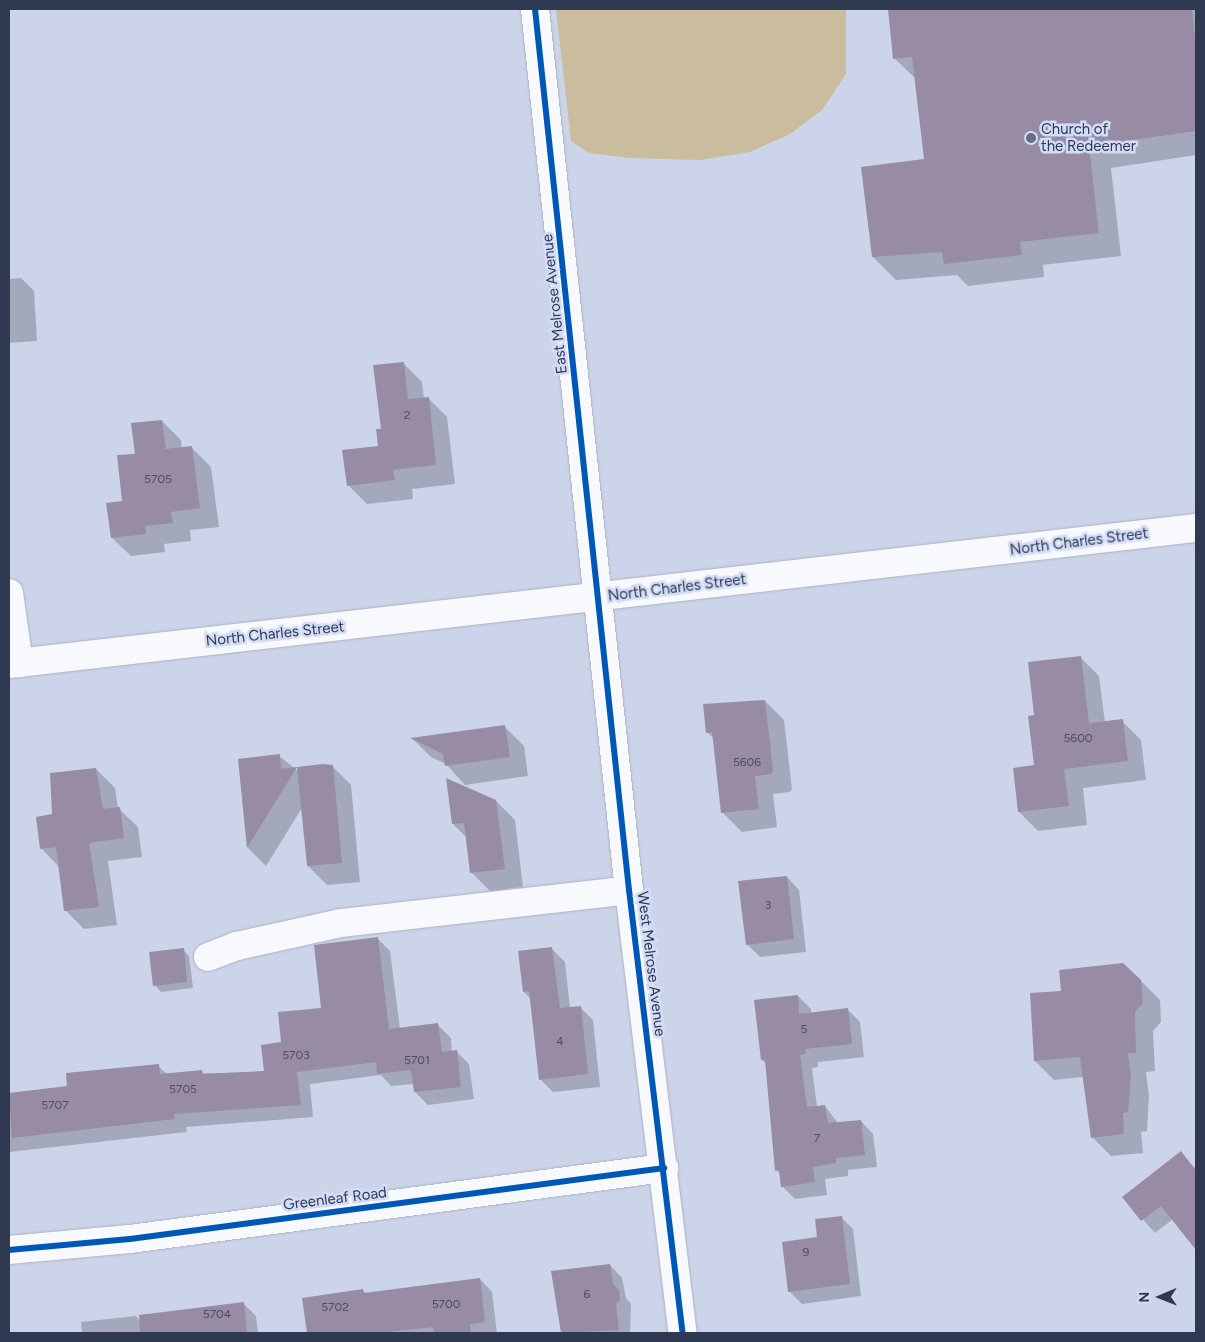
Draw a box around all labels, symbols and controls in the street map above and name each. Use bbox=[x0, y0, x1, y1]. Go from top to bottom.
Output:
place label: Church of the Redeemer bbox=[1041, 120, 1136, 155]
marker: Church of the Redeemer bbox=[1025, 132, 1037, 144]
street label: East Melrose Avenue bbox=[539, 233, 571, 375]
house number: 2 bbox=[404, 409, 410, 423]
house number: 5705 bbox=[144, 473, 172, 487]
street label: North Charles Street bbox=[1009, 525, 1149, 559]
street label: North Charles Street bbox=[607, 571, 747, 605]
street label: North Charles Street bbox=[205, 618, 345, 650]
house number: 5600 bbox=[1063, 732, 1093, 746]
house number: 5606 bbox=[733, 756, 761, 770]
street label: West Melrose Avenue bbox=[633, 890, 669, 1038]
house number: 3 bbox=[765, 899, 771, 913]
house number: 5 bbox=[801, 1023, 807, 1037]
house number: 4 bbox=[556, 1035, 564, 1049]
house number: 5703 bbox=[282, 1049, 310, 1063]
house number: 5701 bbox=[404, 1054, 430, 1068]
house number: 5705 bbox=[169, 1083, 197, 1097]
house number: 5707 bbox=[41, 1099, 69, 1113]
house number: 7 bbox=[814, 1132, 820, 1146]
street label: Greenleaf Road bbox=[282, 1184, 388, 1214]
house number: 9 bbox=[803, 1246, 809, 1260]
north arrow bbox=[1135, 1272, 1185, 1322]
house number: 6 bbox=[584, 1288, 590, 1302]
text: N bbox=[1136, 1292, 1153, 1303]
house number: 5700 bbox=[432, 1298, 460, 1312]
house number: 5702 bbox=[321, 1301, 349, 1315]
house number: 5704 bbox=[203, 1308, 231, 1322]

